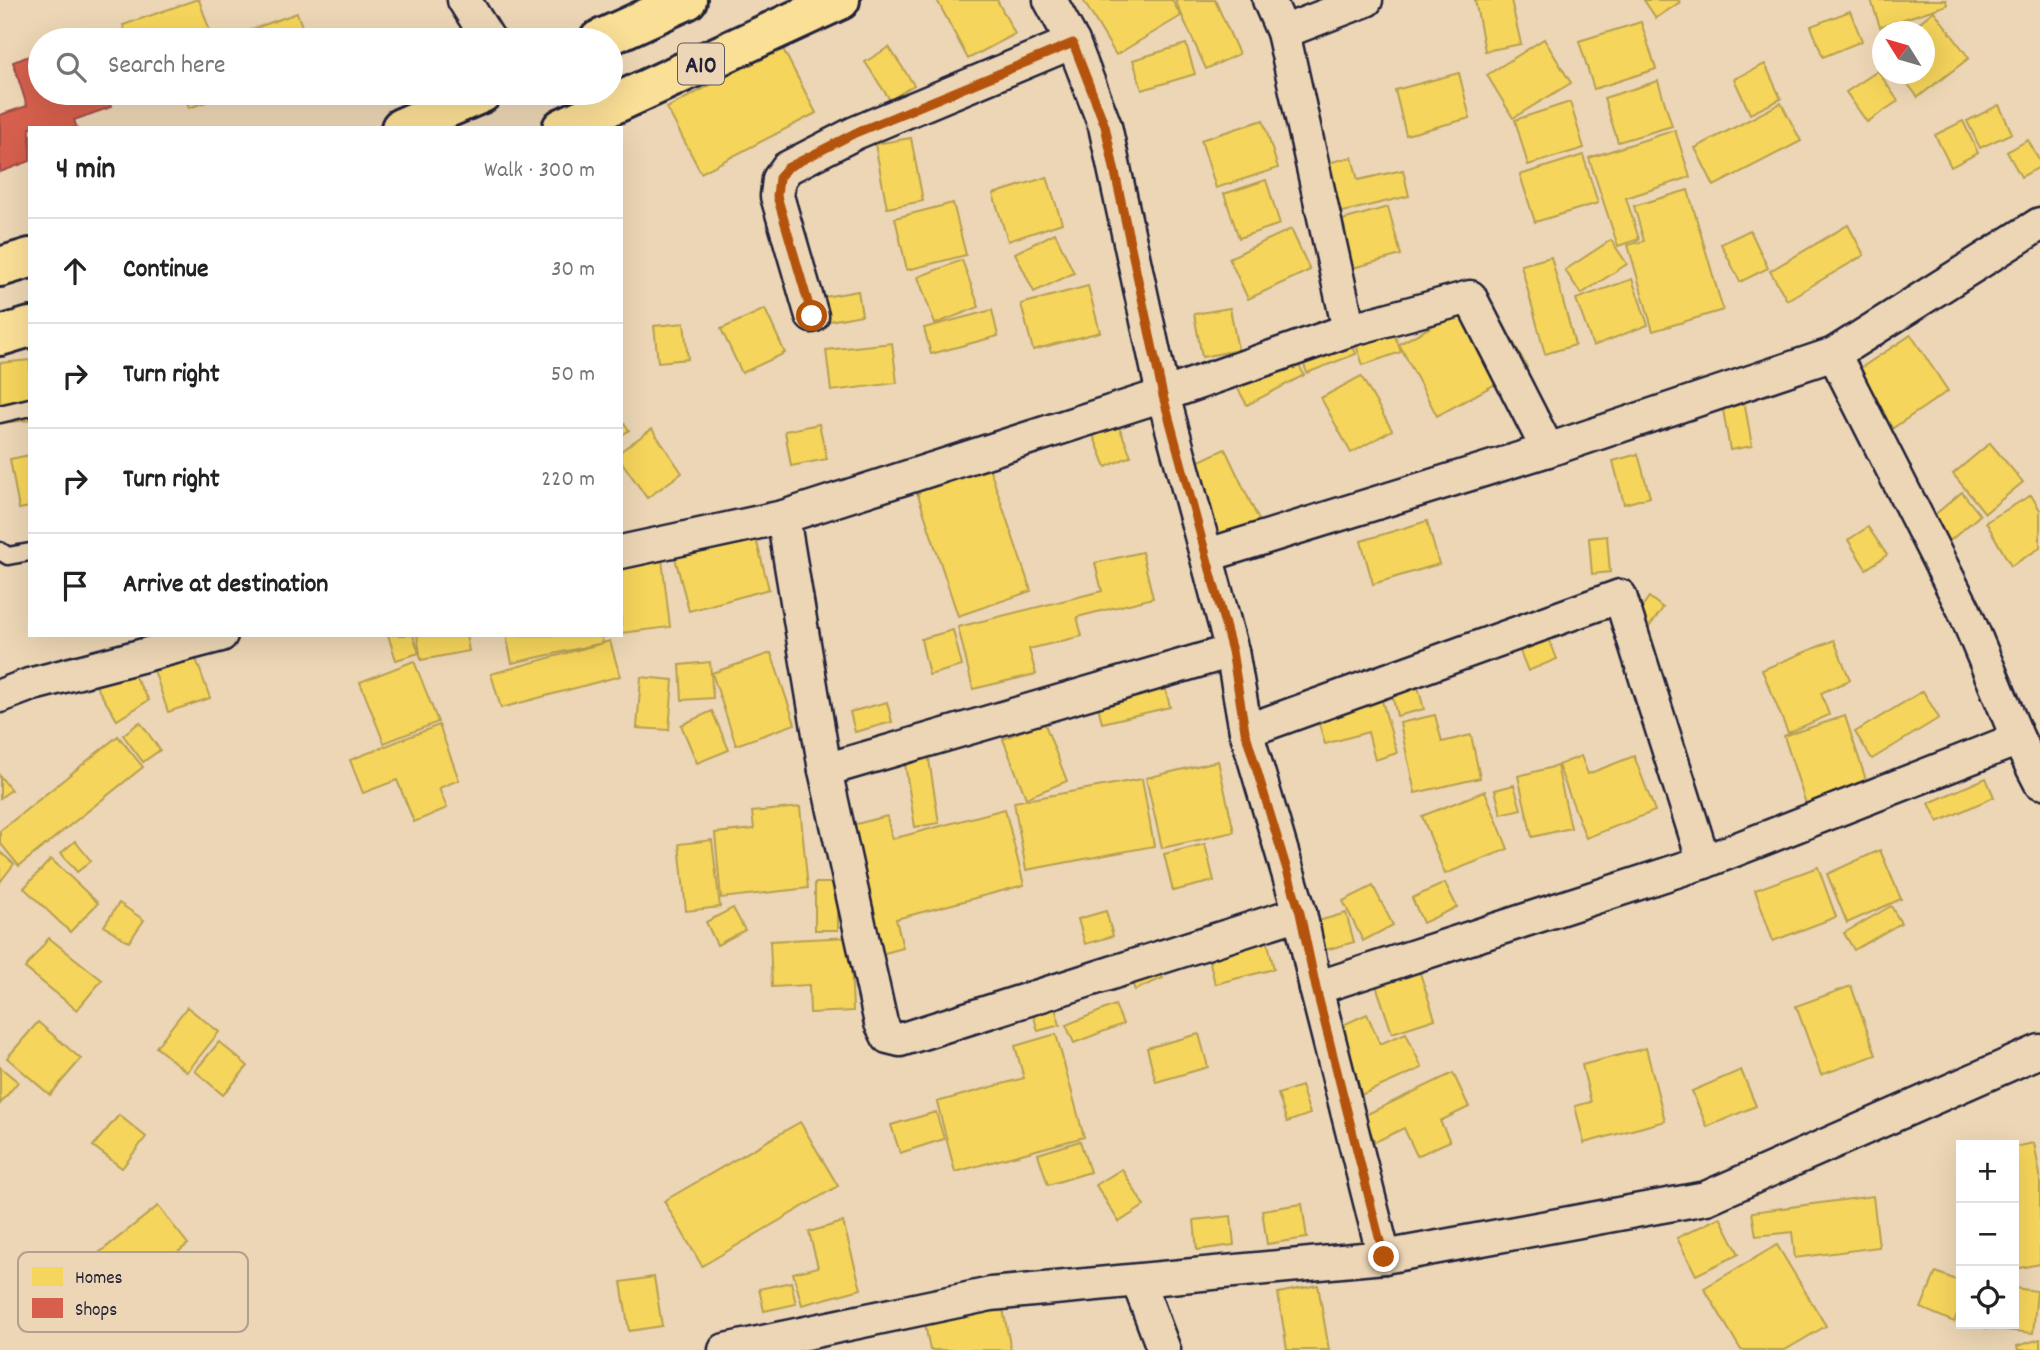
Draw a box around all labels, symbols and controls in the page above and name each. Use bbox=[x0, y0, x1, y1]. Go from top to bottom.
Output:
north arrow bbox=[1872, 21, 1935, 84]
search box bbox=[28, 28, 623, 105]
road number: A10 bbox=[678, 43, 724, 84]
icon: search bbox=[52, 48, 90, 86]
text: Search here bbox=[108, 48, 226, 85]
text: 4 min bbox=[56, 150, 115, 193]
text: Walk · 300 m bbox=[484, 155, 595, 188]
icon: ahead bbox=[56, 252, 94, 290]
text: Continue bbox=[123, 252, 208, 289]
text: 30 m bbox=[551, 254, 595, 287]
route start bbox=[796, 300, 827, 331]
icon: right bbox=[56, 357, 94, 395]
text: Turn right bbox=[123, 357, 220, 394]
text: 50 m bbox=[551, 359, 595, 392]
icon: right bbox=[56, 462, 94, 500]
text: Turn right bbox=[123, 462, 220, 499]
text: 220 m bbox=[541, 464, 595, 497]
icon: arrive bbox=[56, 567, 94, 605]
text: Arrive at destination bbox=[123, 567, 328, 604]
map controls bbox=[1956, 1140, 2019, 1329]
button: + bbox=[1956, 1140, 2019, 1203]
button: − bbox=[1956, 1203, 2019, 1266]
route end bbox=[1368, 1241, 1399, 1272]
legend bbox=[18, 1252, 248, 1332]
text: Homes bbox=[75, 1266, 123, 1293]
button: locate bbox=[1956, 1266, 2019, 1329]
text: Shops bbox=[75, 1298, 117, 1325]

